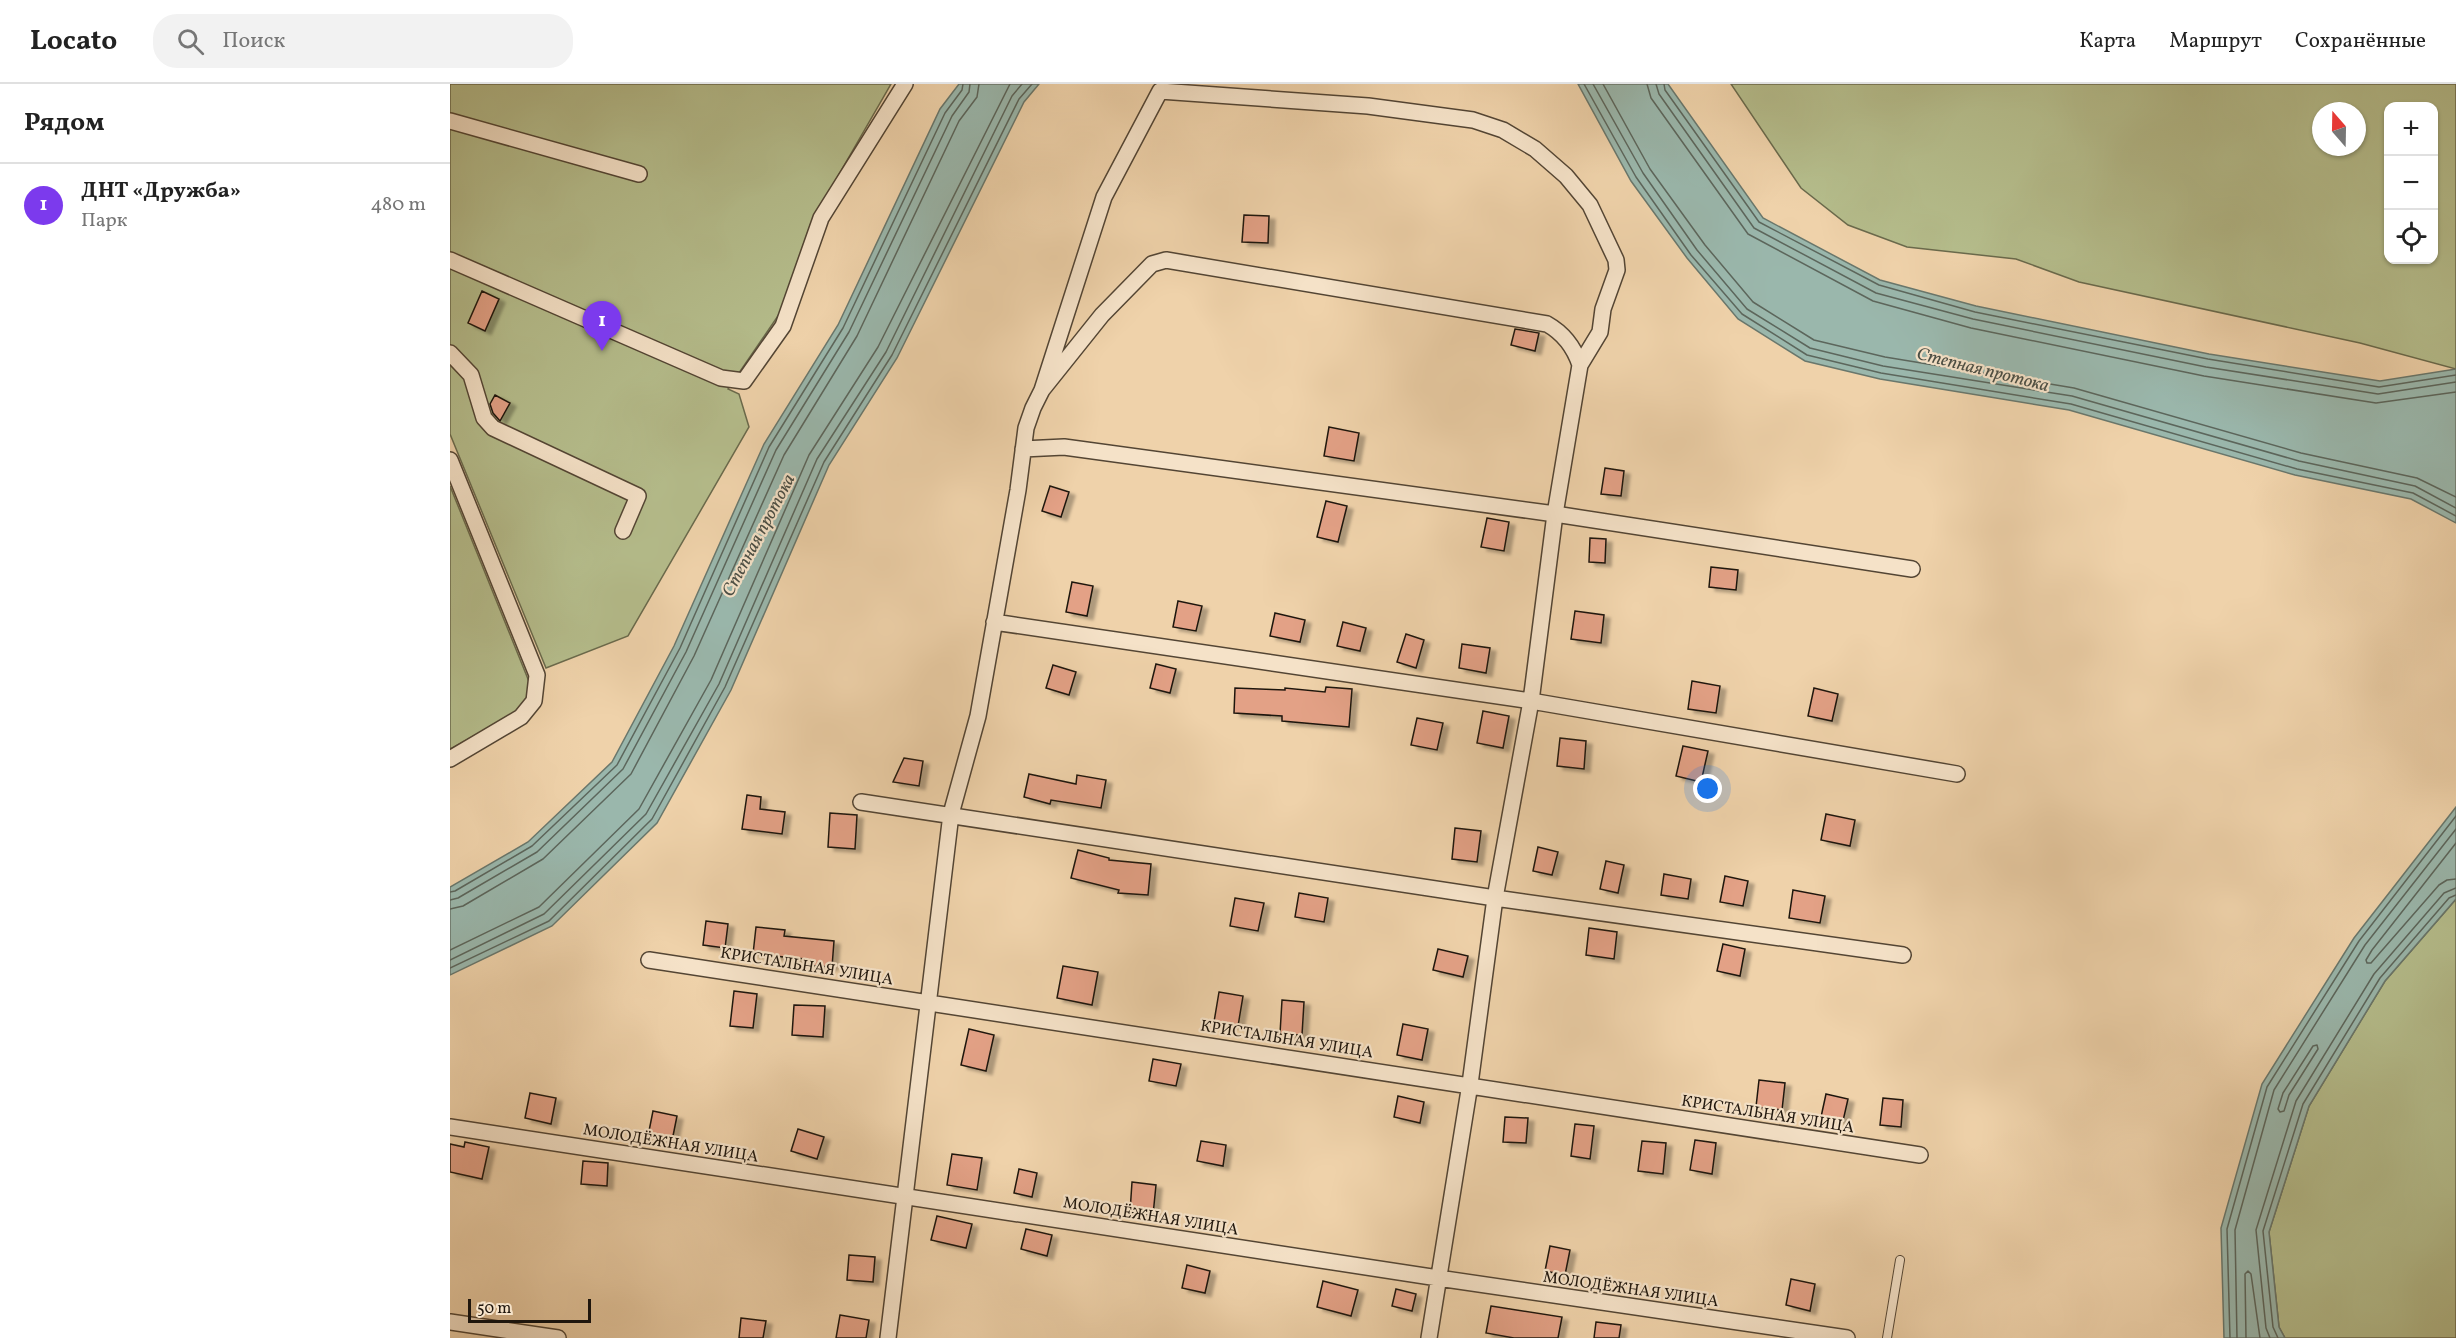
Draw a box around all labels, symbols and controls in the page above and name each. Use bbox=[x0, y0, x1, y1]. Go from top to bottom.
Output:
search box bbox=[153, 14, 573, 68]
text: Locato bbox=[30, 22, 117, 61]
icon: search bbox=[174, 25, 207, 58]
text: Поиск bbox=[222, 26, 285, 57]
text: Карта bbox=[2079, 27, 2136, 56]
text: Маршрут bbox=[2169, 27, 2262, 56]
text: Сохранённые bbox=[2295, 27, 2426, 56]
north arrow bbox=[2312, 102, 2366, 156]
map controls bbox=[2384, 102, 2438, 264]
button: + bbox=[2384, 102, 2438, 156]
text: Рядом bbox=[24, 105, 104, 141]
button: − bbox=[2384, 156, 2438, 210]
text: ДНТ «Дружба» bbox=[81, 176, 241, 207]
text: 1 bbox=[39, 191, 48, 219]
text: 480 m bbox=[371, 191, 426, 219]
text: Парк bbox=[81, 207, 127, 235]
button: locate bbox=[2384, 210, 2438, 264]
pin: 1 bbox=[582, 302, 622, 351]
water label: Степная протока bbox=[1914, 342, 2051, 399]
water label: Степная протока bbox=[716, 470, 802, 601]
your location bbox=[1693, 774, 1722, 803]
street label: КРИСТАЛЬНАЯ УЛИЦА bbox=[719, 942, 895, 992]
street label: КРИСТАЛЬНАЯ УЛИЦА bbox=[1199, 1015, 1375, 1065]
street label: КРИСТАЛЬНАЯ УЛИЦА bbox=[1680, 1090, 1856, 1140]
street label: МОЛОДЁЖНАЯ УЛИЦА bbox=[581, 1119, 760, 1169]
street label: МОЛОДЁЖНАЯ УЛИЦА bbox=[1061, 1192, 1240, 1242]
street label: МОЛОДЁЖНАЯ УЛИЦА bbox=[1541, 1267, 1720, 1313]
scale bar bbox=[468, 1296, 591, 1324]
text: 50 m bbox=[477, 1298, 511, 1320]

